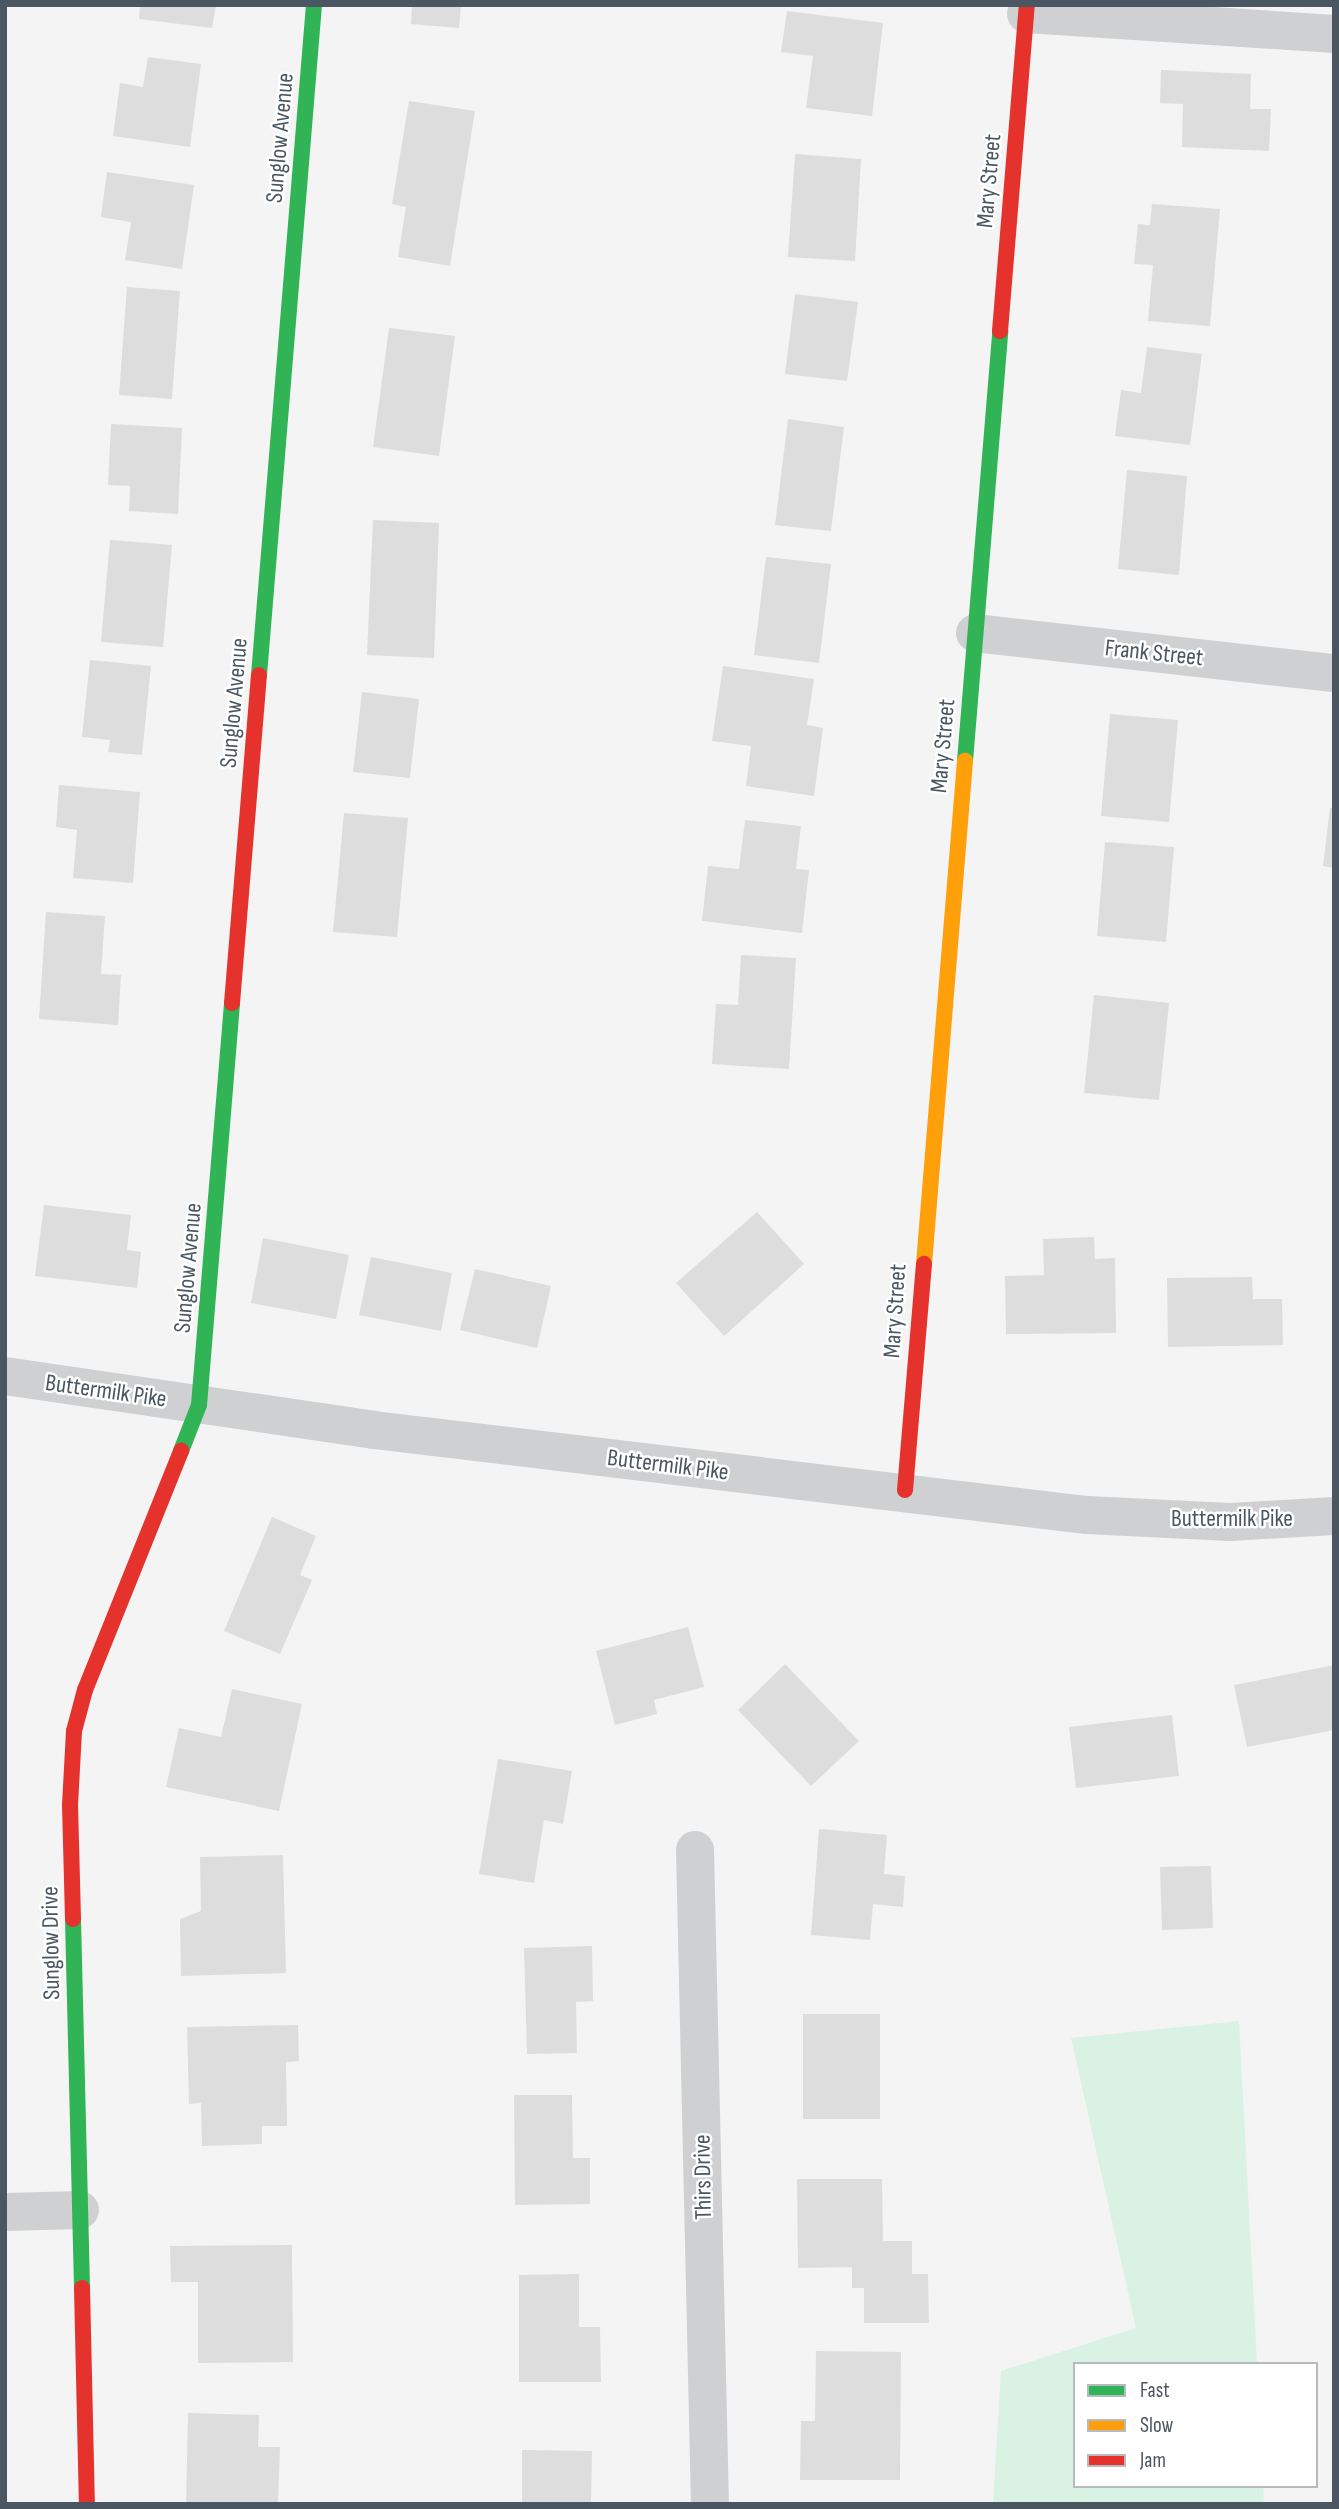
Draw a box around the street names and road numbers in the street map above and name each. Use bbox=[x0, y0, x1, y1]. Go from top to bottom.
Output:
street label: Sunglow Avenue bbox=[260, 72, 300, 204]
street label: Mary Street bbox=[971, 133, 1007, 229]
street label: Frank Street bbox=[1103, 634, 1205, 672]
street label: Sunglow Avenue bbox=[214, 637, 254, 769]
street label: Mary Street bbox=[925, 698, 961, 794]
street label: Sunglow Avenue bbox=[168, 1202, 208, 1334]
street label: Mary Street bbox=[877, 1263, 913, 1359]
street label: Buttermilk Pike bbox=[44, 1368, 168, 1414]
street label: Buttermilk Pike bbox=[606, 1443, 730, 1487]
street label: Buttermilk Pike bbox=[1171, 1505, 1293, 1533]
street label: Sunglow Drive bbox=[36, 1886, 66, 2000]
street label: Thirs Drive bbox=[688, 2134, 718, 2220]

